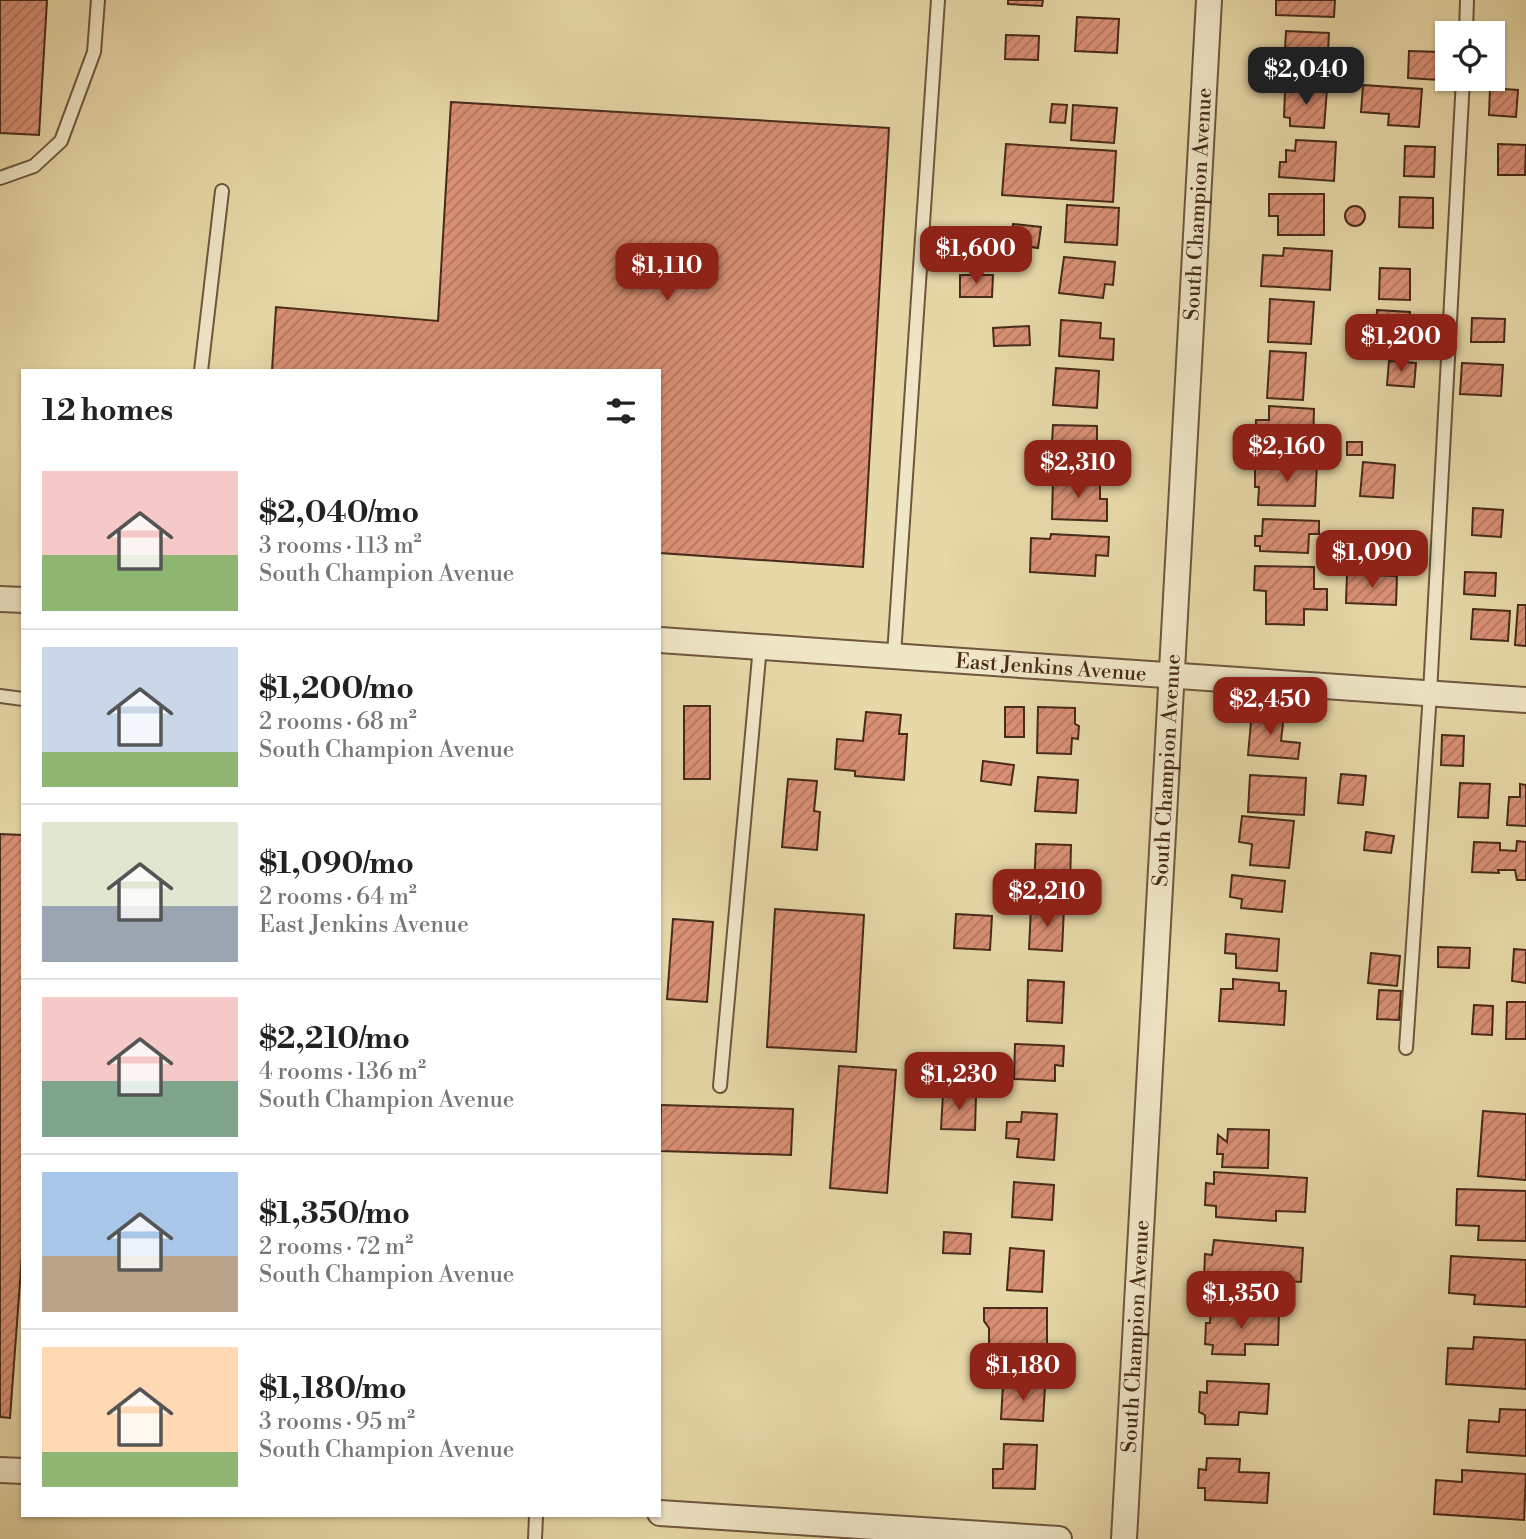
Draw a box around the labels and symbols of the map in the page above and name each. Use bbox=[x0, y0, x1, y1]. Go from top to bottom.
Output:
pin: $2,040 bbox=[1249, 48, 1363, 107]
street label: South Champion Avenue bbox=[1179, 87, 1218, 321]
pin: $1,600 bbox=[919, 226, 1033, 286]
pin: $1,110 bbox=[610, 244, 724, 303]
pin: $1,200 bbox=[1344, 314, 1458, 374]
pin: $2,160 bbox=[1230, 424, 1344, 484]
pin: $2,310 bbox=[1021, 440, 1135, 500]
pin: $1,090 bbox=[1315, 530, 1429, 590]
street label: East Jenkins Avenue bbox=[954, 648, 1147, 688]
street label: South Champion Avenue bbox=[1148, 653, 1187, 887]
pin: $2,450 bbox=[1213, 678, 1327, 737]
pin: $2,210 bbox=[990, 870, 1104, 929]
pin: $1,230 bbox=[902, 1052, 1016, 1112]
street label: South Champion Avenue bbox=[1117, 1219, 1156, 1454]
pin: $1,350 bbox=[1184, 1272, 1298, 1331]
pin: $1,180 bbox=[966, 1344, 1080, 1403]

